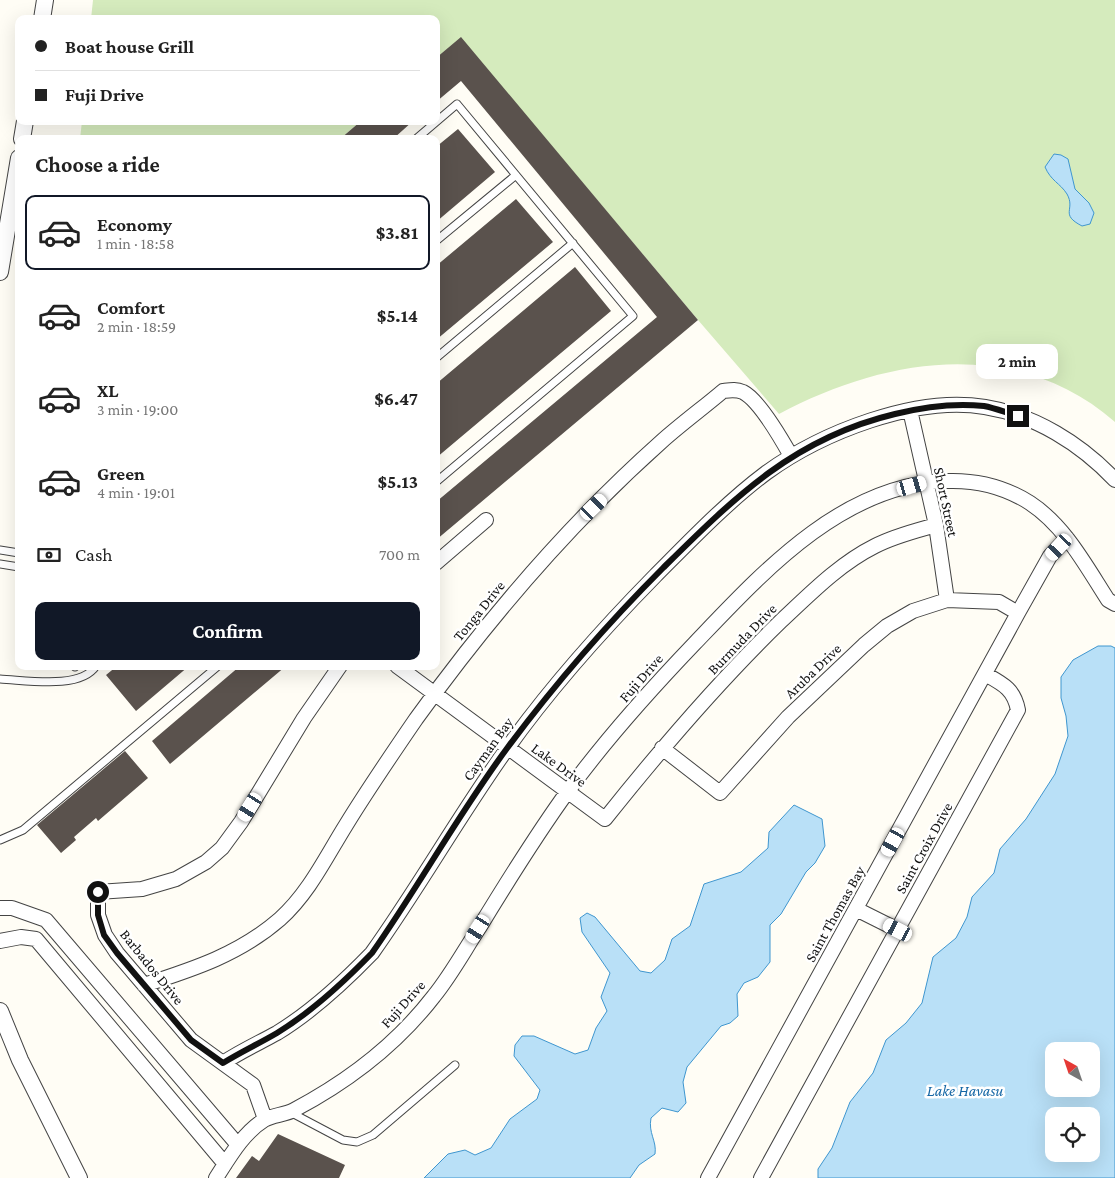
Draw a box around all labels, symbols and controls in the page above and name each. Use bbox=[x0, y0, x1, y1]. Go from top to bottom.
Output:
text: Boat house Grill bbox=[65, 36, 194, 57]
text: Fuji Drive bbox=[65, 84, 144, 105]
text: Choose a ride bbox=[35, 152, 160, 177]
icon: car bbox=[37, 210, 82, 255]
text: Economy bbox=[97, 214, 172, 235]
text: $3.81 bbox=[376, 222, 418, 243]
text: 1 min · 18:58 bbox=[97, 235, 175, 252]
icon: car bbox=[37, 293, 82, 338]
text: Comfort bbox=[97, 297, 165, 318]
text: $5.14 bbox=[377, 305, 418, 326]
text: 2 min · 18:59 bbox=[97, 318, 176, 335]
callout: 2 min bbox=[977, 344, 1059, 378]
text: 2 min bbox=[998, 353, 1036, 370]
icon: car bbox=[37, 376, 82, 421]
text: XL bbox=[97, 380, 119, 401]
text: $6.47 bbox=[374, 388, 418, 409]
text: 3 min · 19:00 bbox=[97, 401, 178, 418]
route end bbox=[1007, 405, 1029, 427]
icon: car bbox=[37, 459, 82, 504]
text: Green bbox=[97, 463, 145, 484]
street label: Short Street bbox=[931, 466, 961, 539]
text: $5.13 bbox=[378, 471, 418, 492]
car bbox=[895, 475, 928, 497]
text: 4 min · 19:01 bbox=[97, 484, 175, 501]
car bbox=[577, 491, 610, 523]
car bbox=[1043, 531, 1074, 563]
icon: cash bbox=[35, 541, 63, 569]
text: Cash bbox=[75, 544, 113, 565]
text: 700 m bbox=[379, 546, 420, 563]
street label: Tonga Drive bbox=[450, 577, 509, 645]
street label: Burmuda Drive bbox=[704, 600, 780, 678]
button: Confirm bbox=[35, 602, 420, 660]
street label: Aruba Drive bbox=[782, 640, 845, 702]
street label: Fuji Drive bbox=[616, 650, 667, 706]
street label: Cayman Bay bbox=[460, 714, 517, 784]
street label: Lake Drive bbox=[529, 740, 590, 790]
car bbox=[235, 790, 264, 824]
street label: Saint Croix Drive bbox=[892, 799, 956, 896]
car bbox=[879, 825, 906, 859]
street label: Saint Thomas Bay bbox=[802, 863, 869, 965]
route start bbox=[87, 881, 109, 903]
car bbox=[463, 912, 492, 946]
car bbox=[881, 917, 914, 943]
street label: Barbados Drive bbox=[117, 926, 187, 1008]
street label: Fuji Drive bbox=[378, 977, 429, 1032]
north arrow bbox=[1045, 1042, 1100, 1098]
map controls bbox=[1045, 1042, 1100, 1162]
water label: Lake Havasu bbox=[927, 1082, 1003, 1099]
button: locate bbox=[1045, 1107, 1100, 1162]

